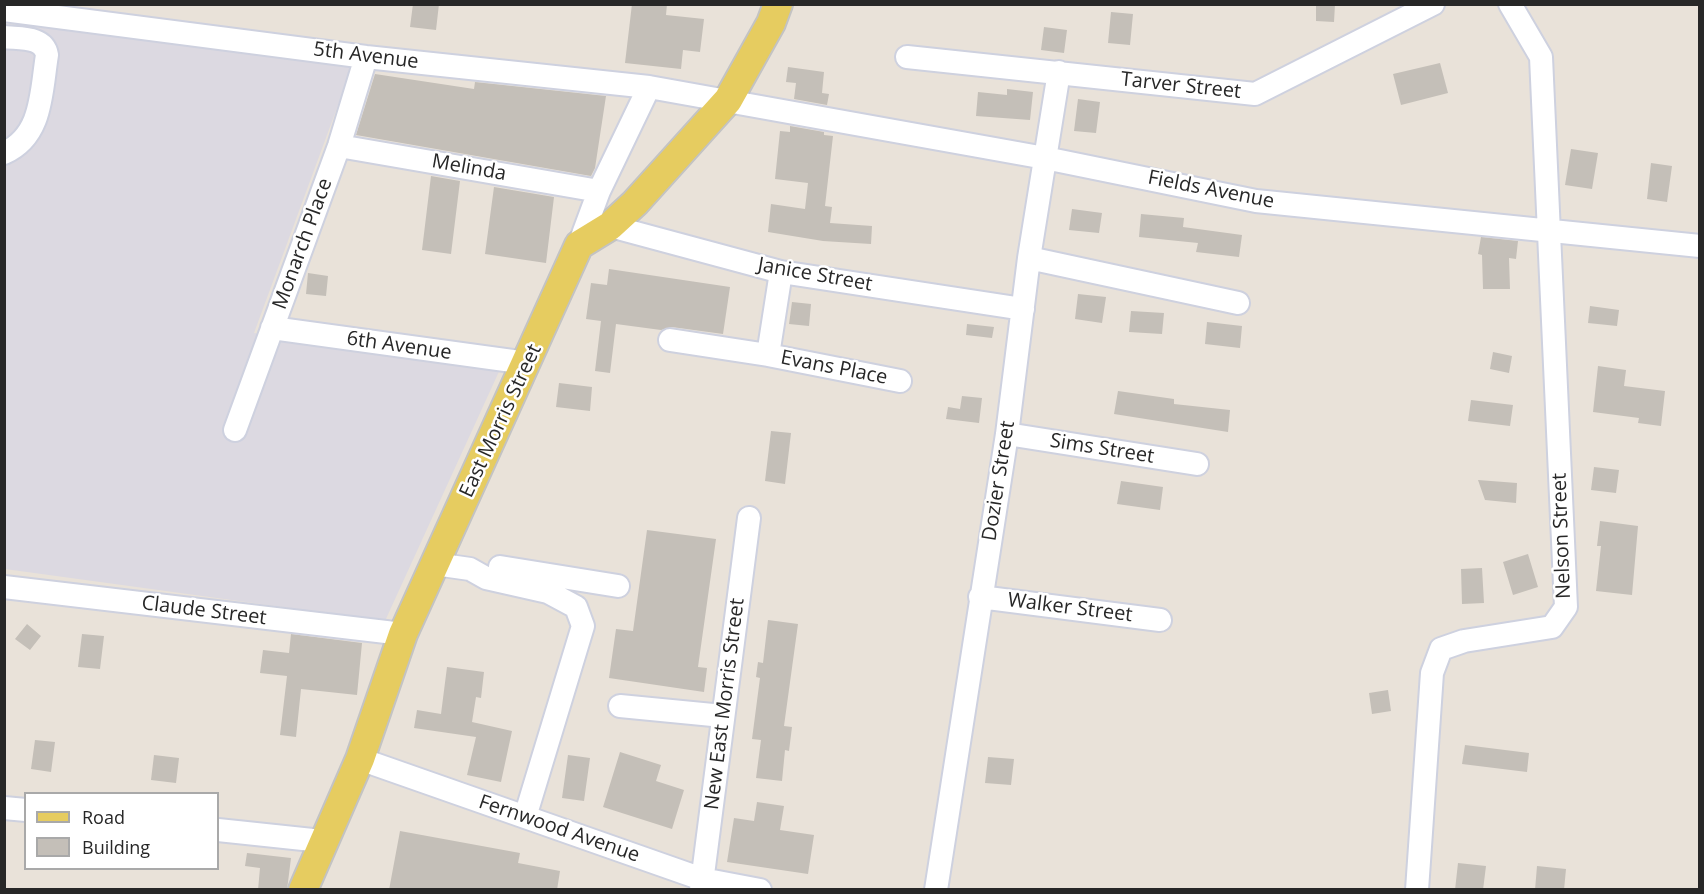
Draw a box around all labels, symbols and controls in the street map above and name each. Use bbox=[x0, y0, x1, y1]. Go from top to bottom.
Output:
street label: 5th Avenue bbox=[312, 38, 420, 74]
street label: Tarver Street bbox=[1120, 68, 1242, 104]
street label: Melinda bbox=[430, 150, 508, 186]
street label: Fields Avenue bbox=[1146, 166, 1276, 214]
street label: Monarch Place bbox=[268, 175, 338, 313]
street label: Janice Street bbox=[756, 253, 874, 297]
street label: 6th Avenue bbox=[345, 327, 453, 365]
street label: East Morris Street bbox=[455, 341, 547, 501]
street label: Evans Place bbox=[779, 346, 889, 390]
street label: Dozier Street bbox=[978, 419, 1020, 543]
street label: Sims Street bbox=[1048, 429, 1156, 469]
street label: Nelson Street bbox=[1548, 473, 1576, 599]
street label: Walker Street bbox=[1006, 588, 1134, 628]
street label: Claude Street bbox=[140, 591, 268, 631]
street label: New East Morris Street bbox=[700, 597, 750, 811]
street label: Fernwood Avenue bbox=[475, 790, 643, 868]
legend bbox=[24, 792, 219, 870]
text: Road bbox=[82, 805, 125, 829]
text: Building bbox=[82, 835, 150, 859]

